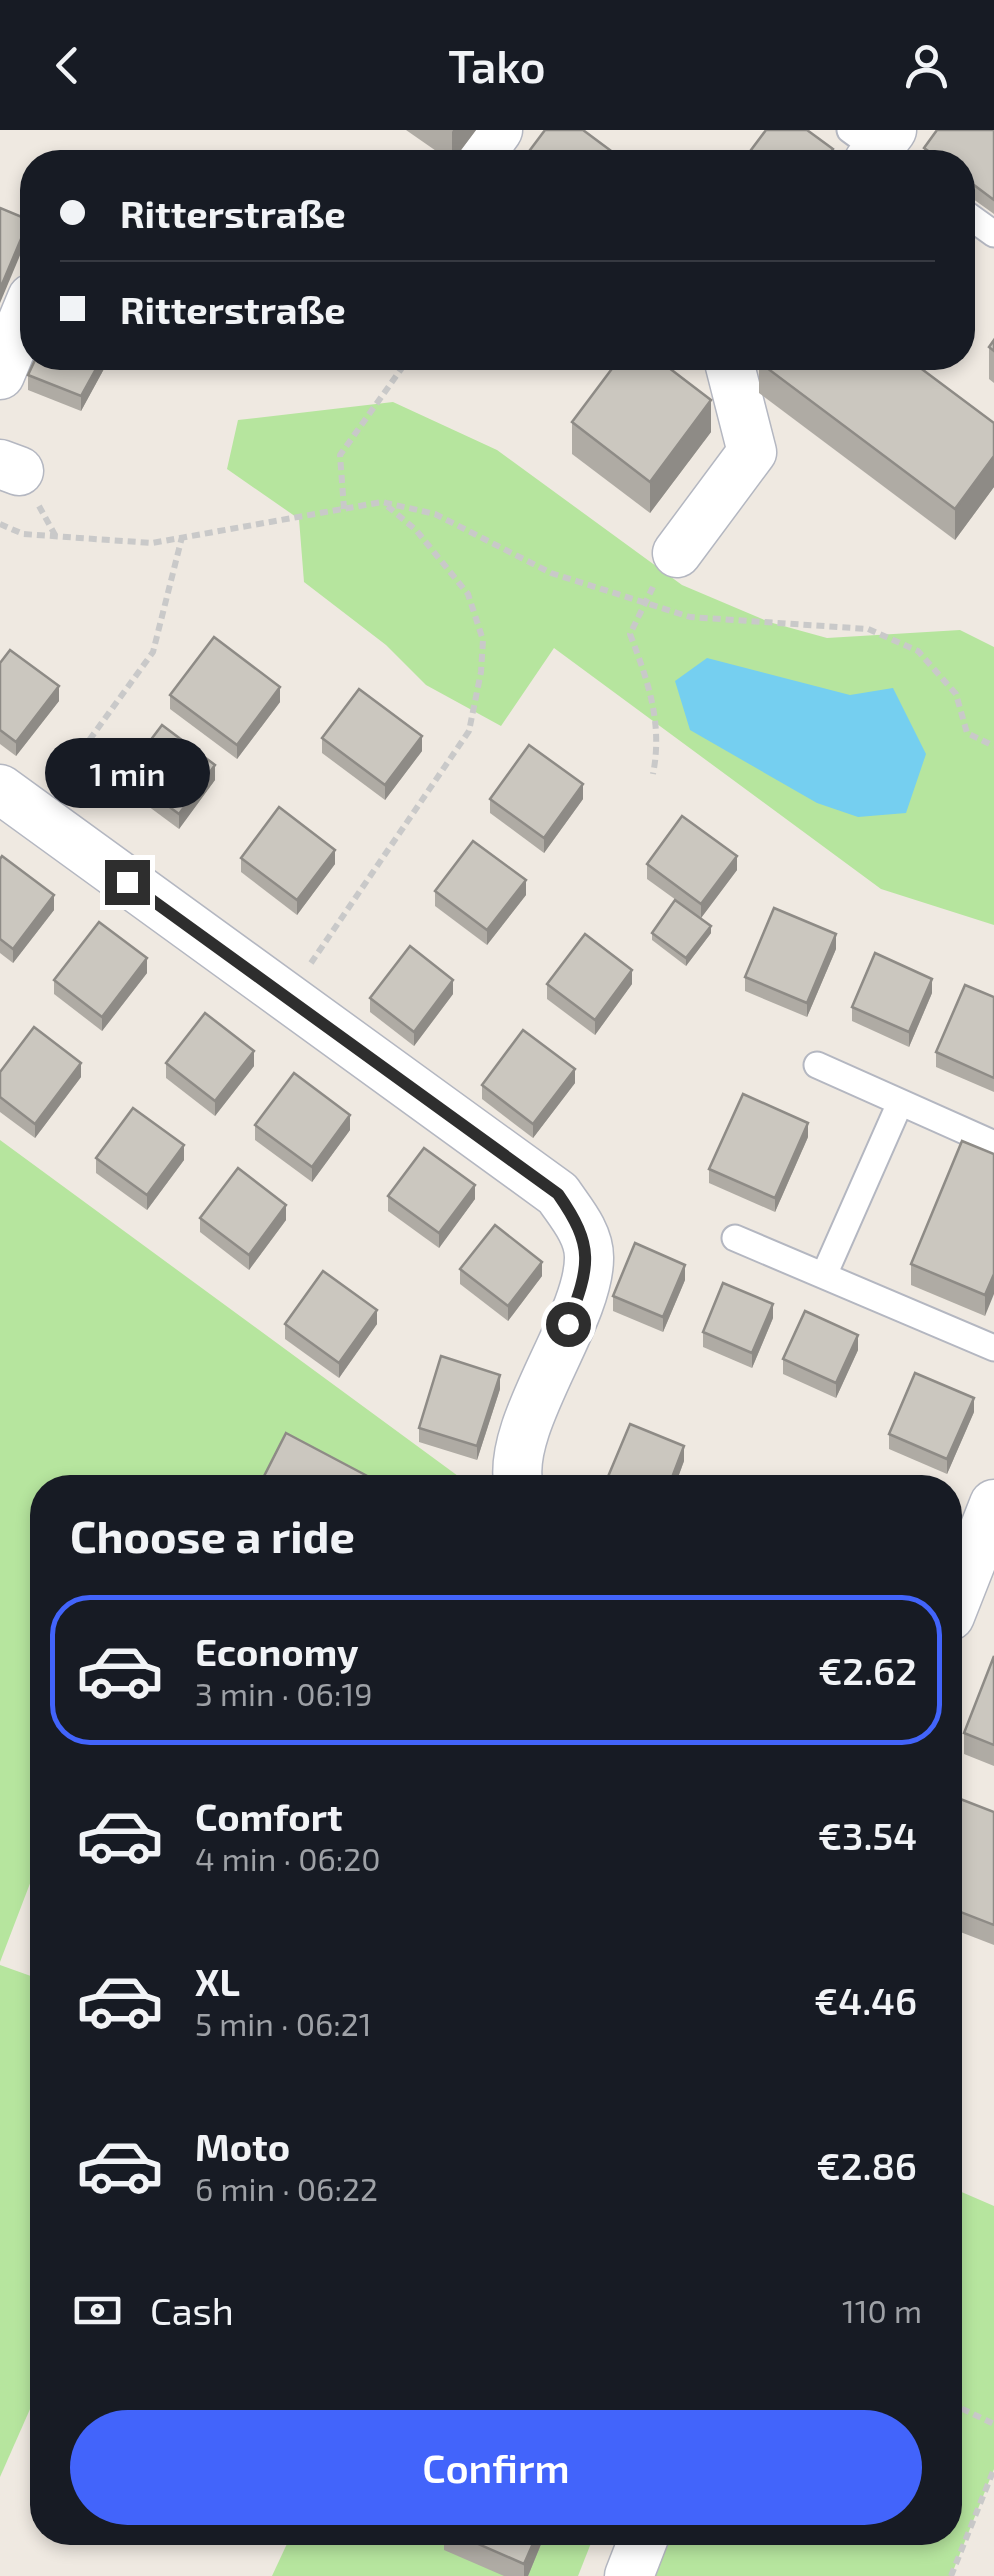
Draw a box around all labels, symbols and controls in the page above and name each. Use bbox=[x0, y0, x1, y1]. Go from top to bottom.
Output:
icon: back bbox=[40, 38, 95, 93]
text: Tako bbox=[448, 38, 546, 92]
icon: person bbox=[899, 38, 954, 93]
text: Ritterstraße bbox=[120, 190, 346, 236]
text: Ritterstraße bbox=[120, 286, 346, 332]
callout: 1 min bbox=[44, 737, 210, 807]
text: 1 min bbox=[90, 754, 165, 792]
route end bbox=[105, 860, 150, 905]
route start bbox=[546, 1302, 591, 1347]
text: Choose a ride bbox=[70, 1508, 355, 1562]
icon: car bbox=[75, 1625, 165, 1715]
text: Economy bbox=[195, 1628, 359, 1674]
text: €2.62 bbox=[818, 1647, 917, 1693]
text: 3 min · 06:19 bbox=[195, 1674, 373, 1712]
icon: car bbox=[75, 1790, 165, 1880]
text: Comfort bbox=[195, 1793, 343, 1839]
text: €3.54 bbox=[818, 1812, 917, 1858]
text: 4 min · 06:20 bbox=[195, 1839, 381, 1877]
icon: car bbox=[75, 1955, 165, 2045]
text: XL bbox=[195, 1958, 240, 2004]
text: €4.46 bbox=[814, 1977, 917, 2023]
text: 5 min · 06:21 bbox=[195, 2004, 372, 2042]
icon: car bbox=[75, 2120, 165, 2210]
text: Moto bbox=[195, 2123, 290, 2169]
text: €2.86 bbox=[816, 2142, 917, 2188]
text: 6 min · 06:22 bbox=[195, 2169, 378, 2207]
icon: cash bbox=[70, 2283, 125, 2338]
text: Cash bbox=[150, 2287, 234, 2333]
text: 110 m bbox=[842, 2291, 922, 2329]
button: Confirm bbox=[70, 2410, 922, 2525]

